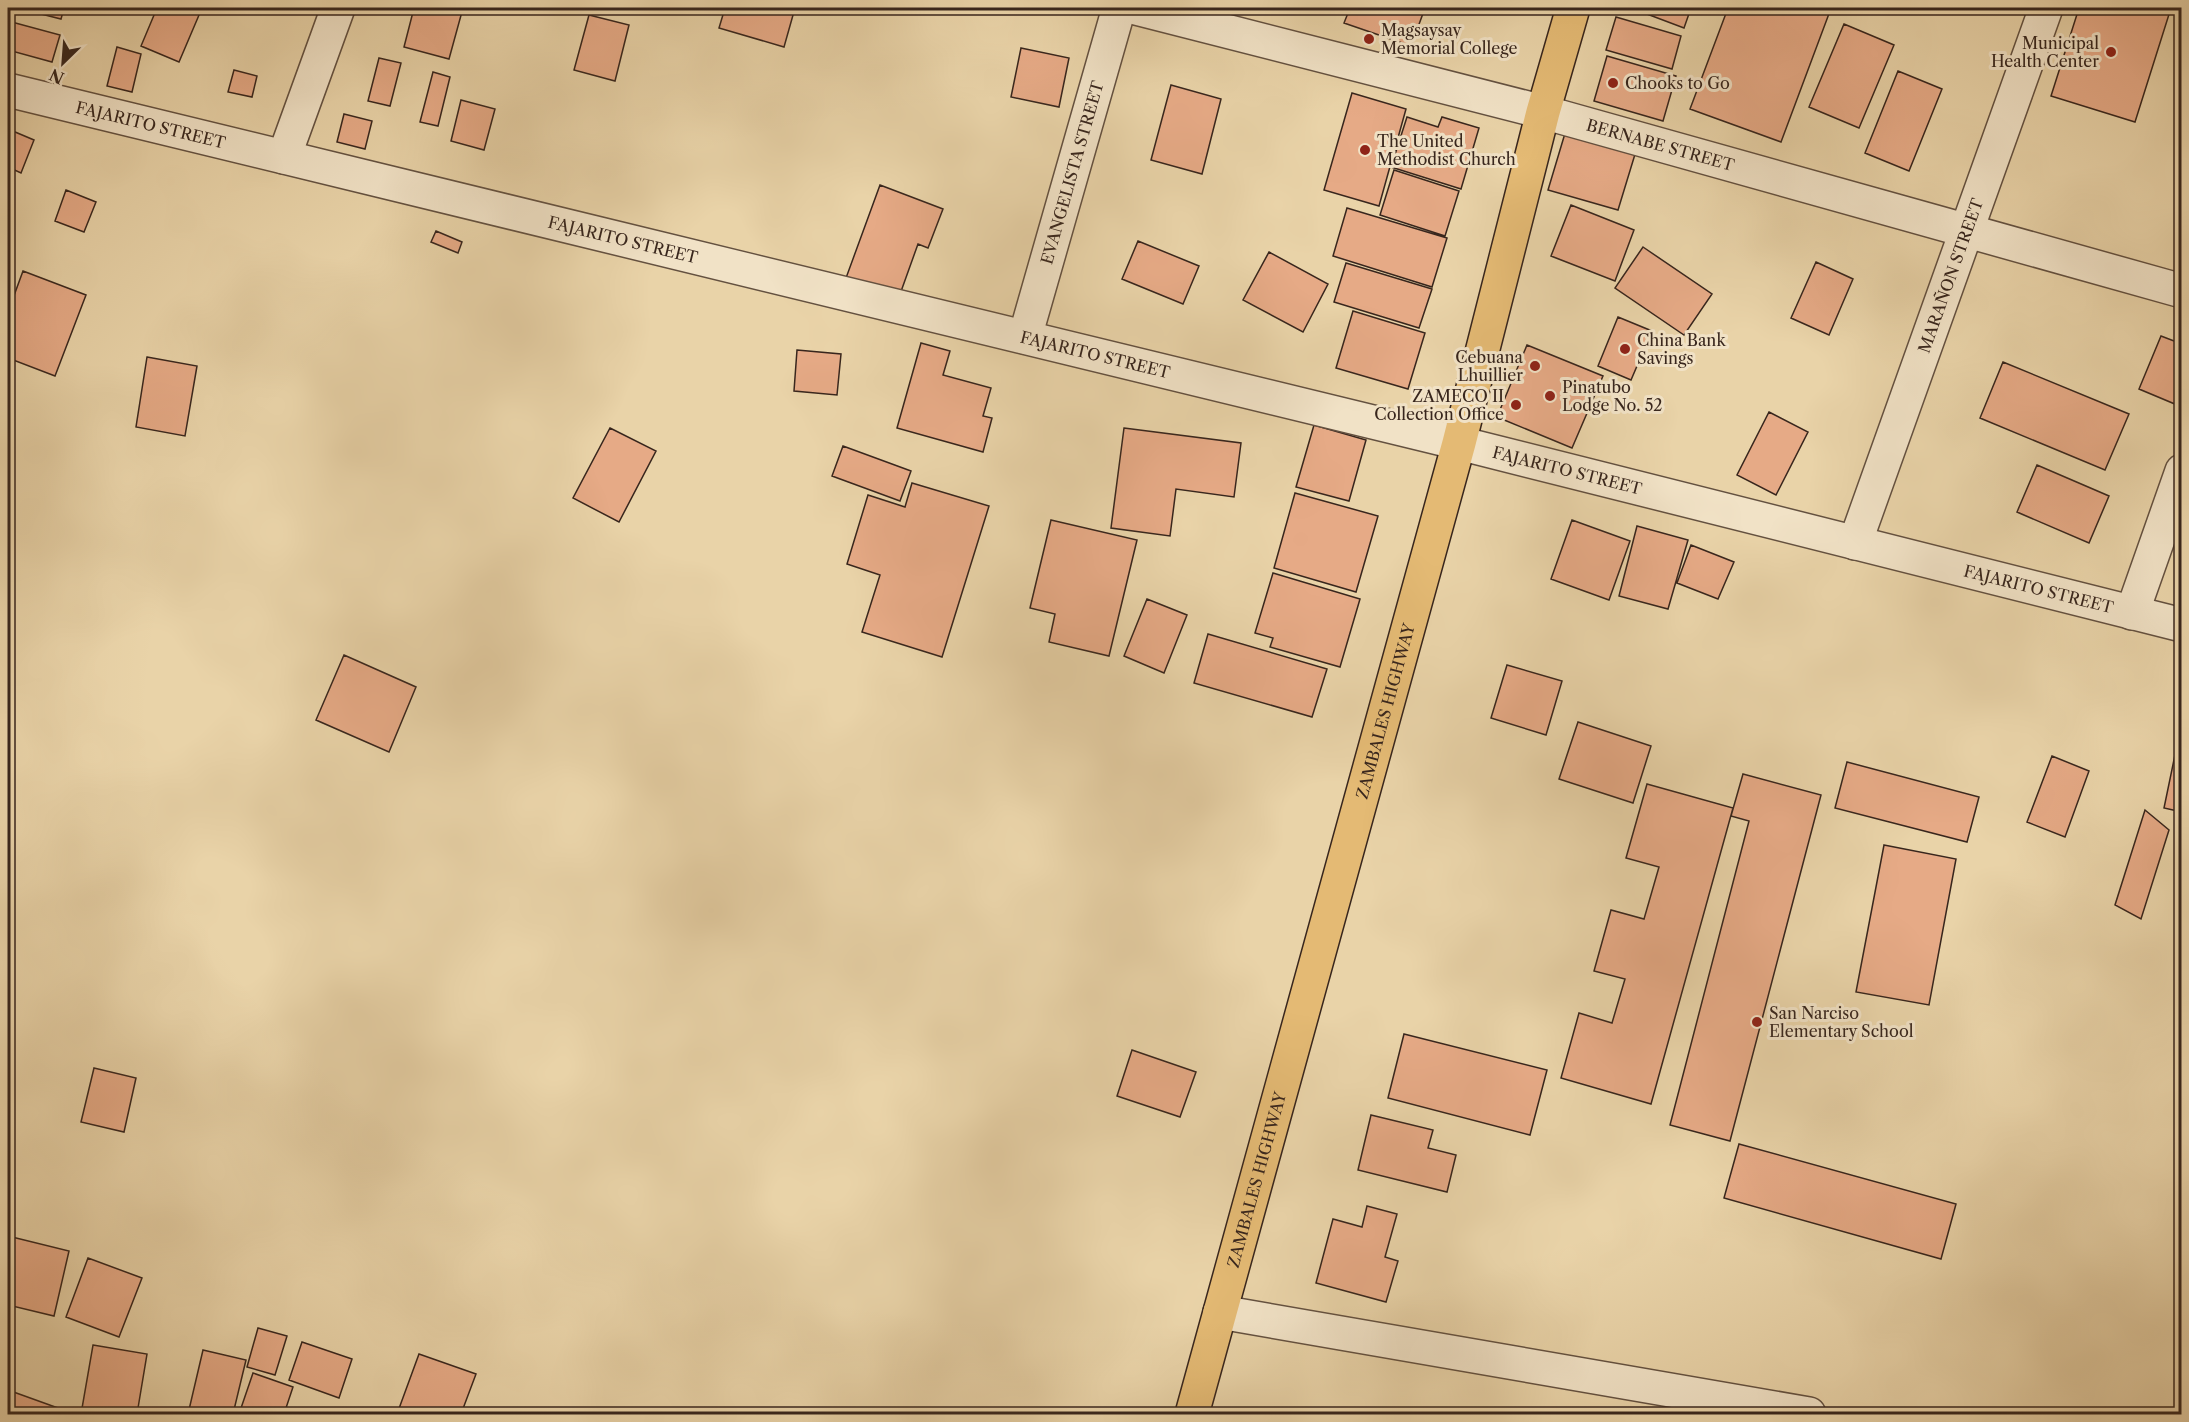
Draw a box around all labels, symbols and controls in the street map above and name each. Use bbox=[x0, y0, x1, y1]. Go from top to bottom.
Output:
place label: Magsaysay Memorial College bbox=[1381, 20, 1517, 58]
marker: Magsaysay Memorial College bbox=[1362, 32, 1376, 46]
north arrow bbox=[33, 33, 93, 93]
place label: Municipal Health Center bbox=[1991, 33, 2099, 71]
marker: Municipal Health Center bbox=[2104, 45, 2118, 59]
text: N bbox=[46, 65, 67, 89]
place label: Chooks to Go bbox=[1625, 73, 1730, 93]
marker: Chooks to Go bbox=[1606, 76, 1620, 90]
street label: EVANGELISTA STREET bbox=[1036, 78, 1108, 267]
street label: FAJARITO STREET bbox=[74, 97, 228, 153]
street label: BERNABE STREET bbox=[1584, 115, 1737, 175]
place label: The United Methodist Church bbox=[1377, 131, 1516, 169]
marker: The United Methodist Church bbox=[1358, 143, 1372, 157]
street label: MARAÑON STREET bbox=[1914, 196, 1987, 355]
street label: FAJARITO STREET bbox=[546, 212, 700, 267]
street label: FAJARITO STREET bbox=[1018, 327, 1172, 382]
place label: China Bank Savings bbox=[1637, 330, 1726, 368]
marker: China Bank Savings bbox=[1618, 342, 1632, 356]
place label: Cebuana Lhuillier bbox=[1455, 347, 1524, 385]
marker: Cebuana Lhuillier bbox=[1528, 359, 1542, 373]
place label: Pinatubo Lodge No. 52 bbox=[1562, 377, 1663, 415]
place label: ZAMECO II Collection Office bbox=[1374, 386, 1504, 424]
marker: Pinatubo Lodge No. 52 bbox=[1543, 389, 1557, 403]
marker: ZAMECO II Collection Office bbox=[1509, 398, 1523, 412]
street label: FAJARITO STREET bbox=[1490, 442, 1644, 499]
street label: FAJARITO STREET bbox=[1962, 560, 2115, 617]
street label: ZAMBALES HIGHWAY bbox=[1352, 620, 1419, 801]
place label: San Narciso Elementary School bbox=[1769, 1003, 1914, 1041]
marker: San Narciso Elementary School bbox=[1750, 1015, 1764, 1029]
street label: ZAMBALES HIGHWAY bbox=[1223, 1089, 1290, 1270]

